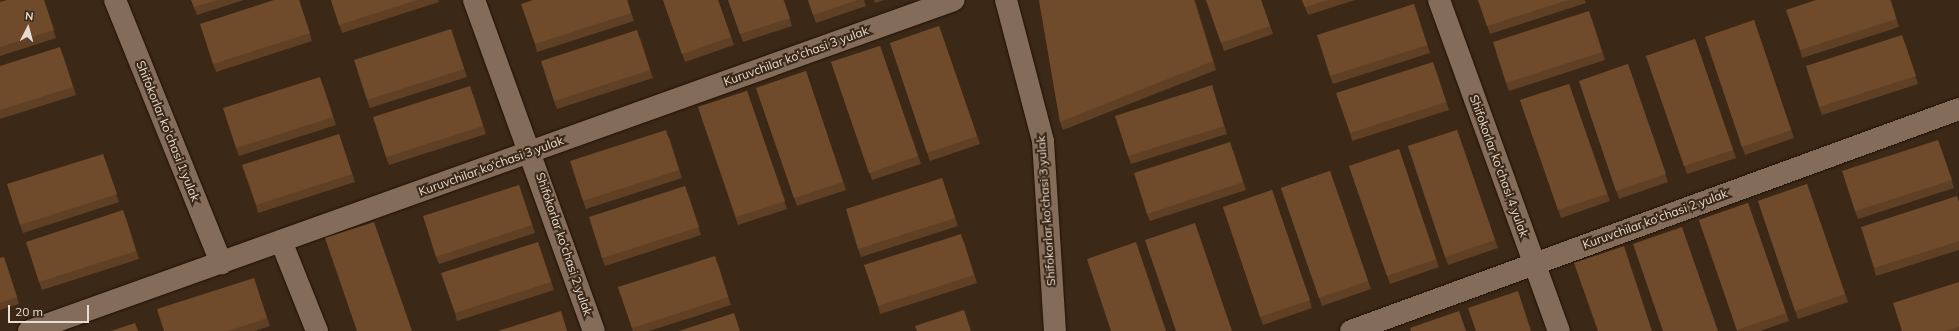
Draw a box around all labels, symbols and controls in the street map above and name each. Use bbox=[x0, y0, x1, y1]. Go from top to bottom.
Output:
north arrow bbox=[8, 8, 48, 48]
text: N bbox=[24, 9, 34, 23]
street label: Kuruvchilar ko'chasi 3 yulak bbox=[722, 23, 870, 89]
street label: Shifokorlar ko'chasi 1 yulak bbox=[133, 59, 203, 203]
street label: Shifokorlar ko'chasi 4 yulak bbox=[1467, 93, 1531, 239]
street label: Kuruvchilar ko'chasi 3 yulak bbox=[417, 133, 565, 199]
street label: Shifokorlar ko'chasi 3 yulak bbox=[1034, 135, 1058, 287]
street label: Shifokorlar ko'chasi 2 yulak bbox=[533, 171, 595, 317]
street label: Kuruvchilar ko'chasi 2 yulak bbox=[1581, 186, 1729, 252]
scale bar bbox=[10, 297, 91, 323]
text: 20 m bbox=[15, 304, 43, 319]

